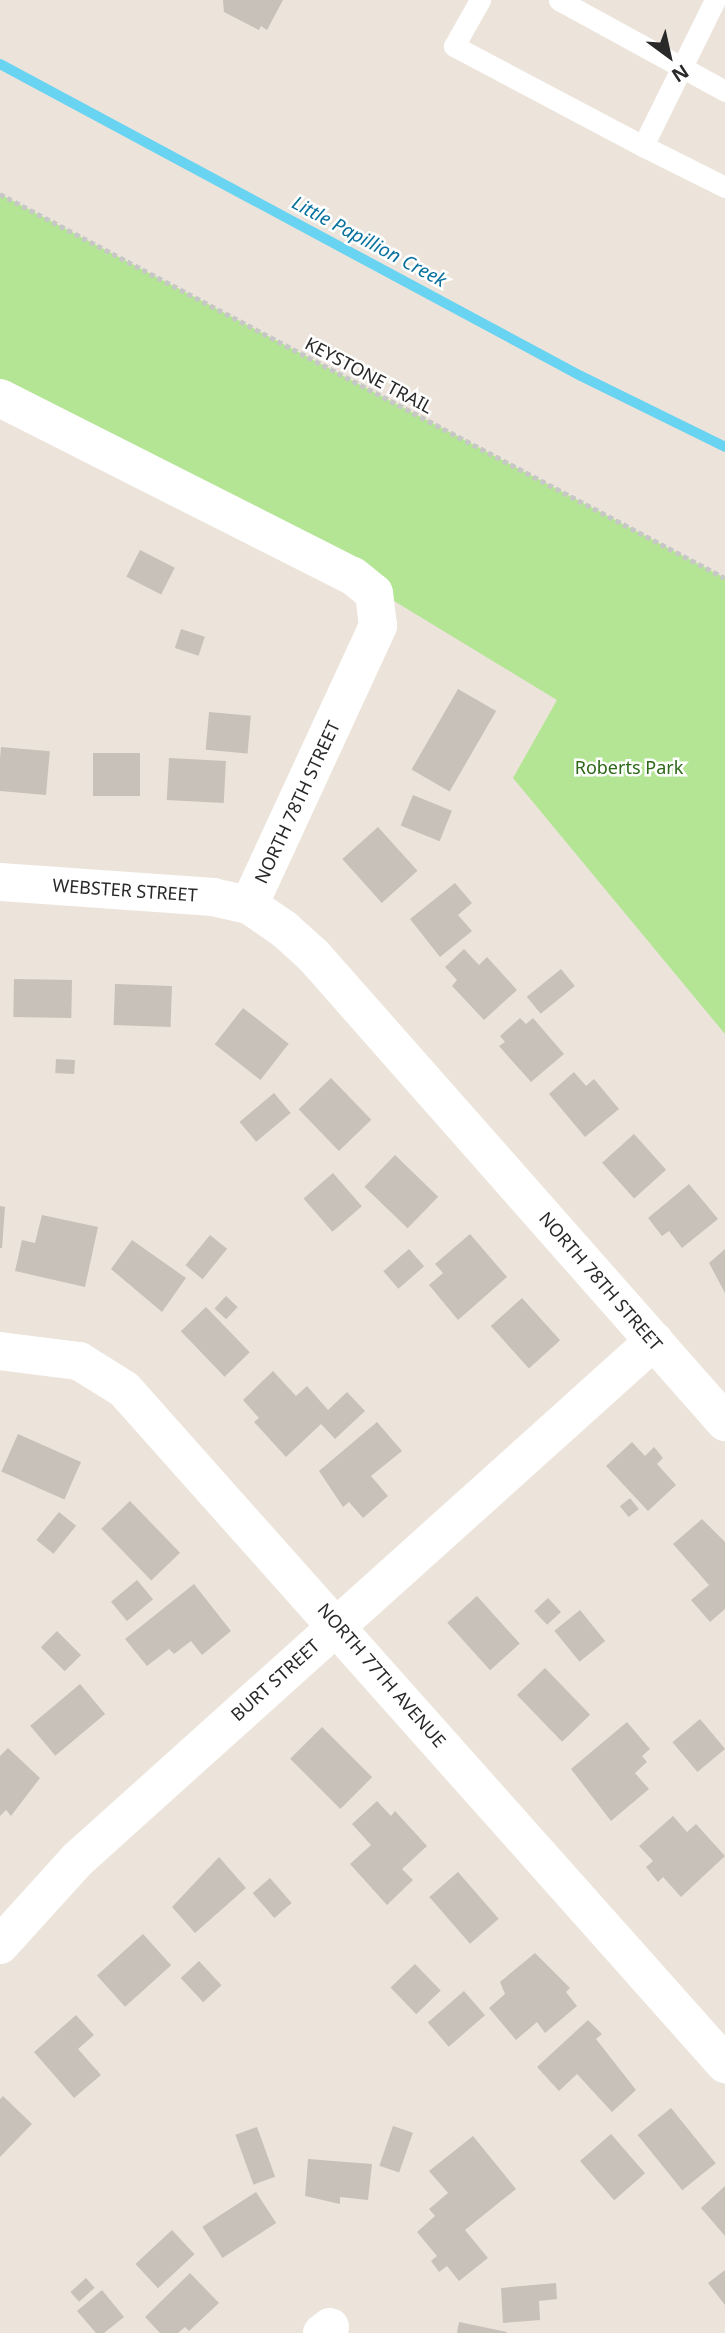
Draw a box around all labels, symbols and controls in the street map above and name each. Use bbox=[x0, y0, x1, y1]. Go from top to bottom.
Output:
north arrow bbox=[634, 21, 704, 91]
text: N bbox=[667, 58, 694, 89]
water label: Little Papillion Creek bbox=[288, 192, 450, 292]
street label: KEYSTONE TRAIL bbox=[301, 332, 437, 418]
street label: NORTH 78TH STREET bbox=[250, 717, 344, 887]
park label: Roberts Park bbox=[575, 756, 683, 778]
street label: WEBSTER STREET bbox=[52, 874, 198, 906]
street label: NORTH 78TH STREET bbox=[535, 1207, 667, 1355]
street label: NORTH 77TH AVENUE bbox=[313, 1598, 451, 1752]
street label: BURT STREET bbox=[226, 1635, 324, 1725]

